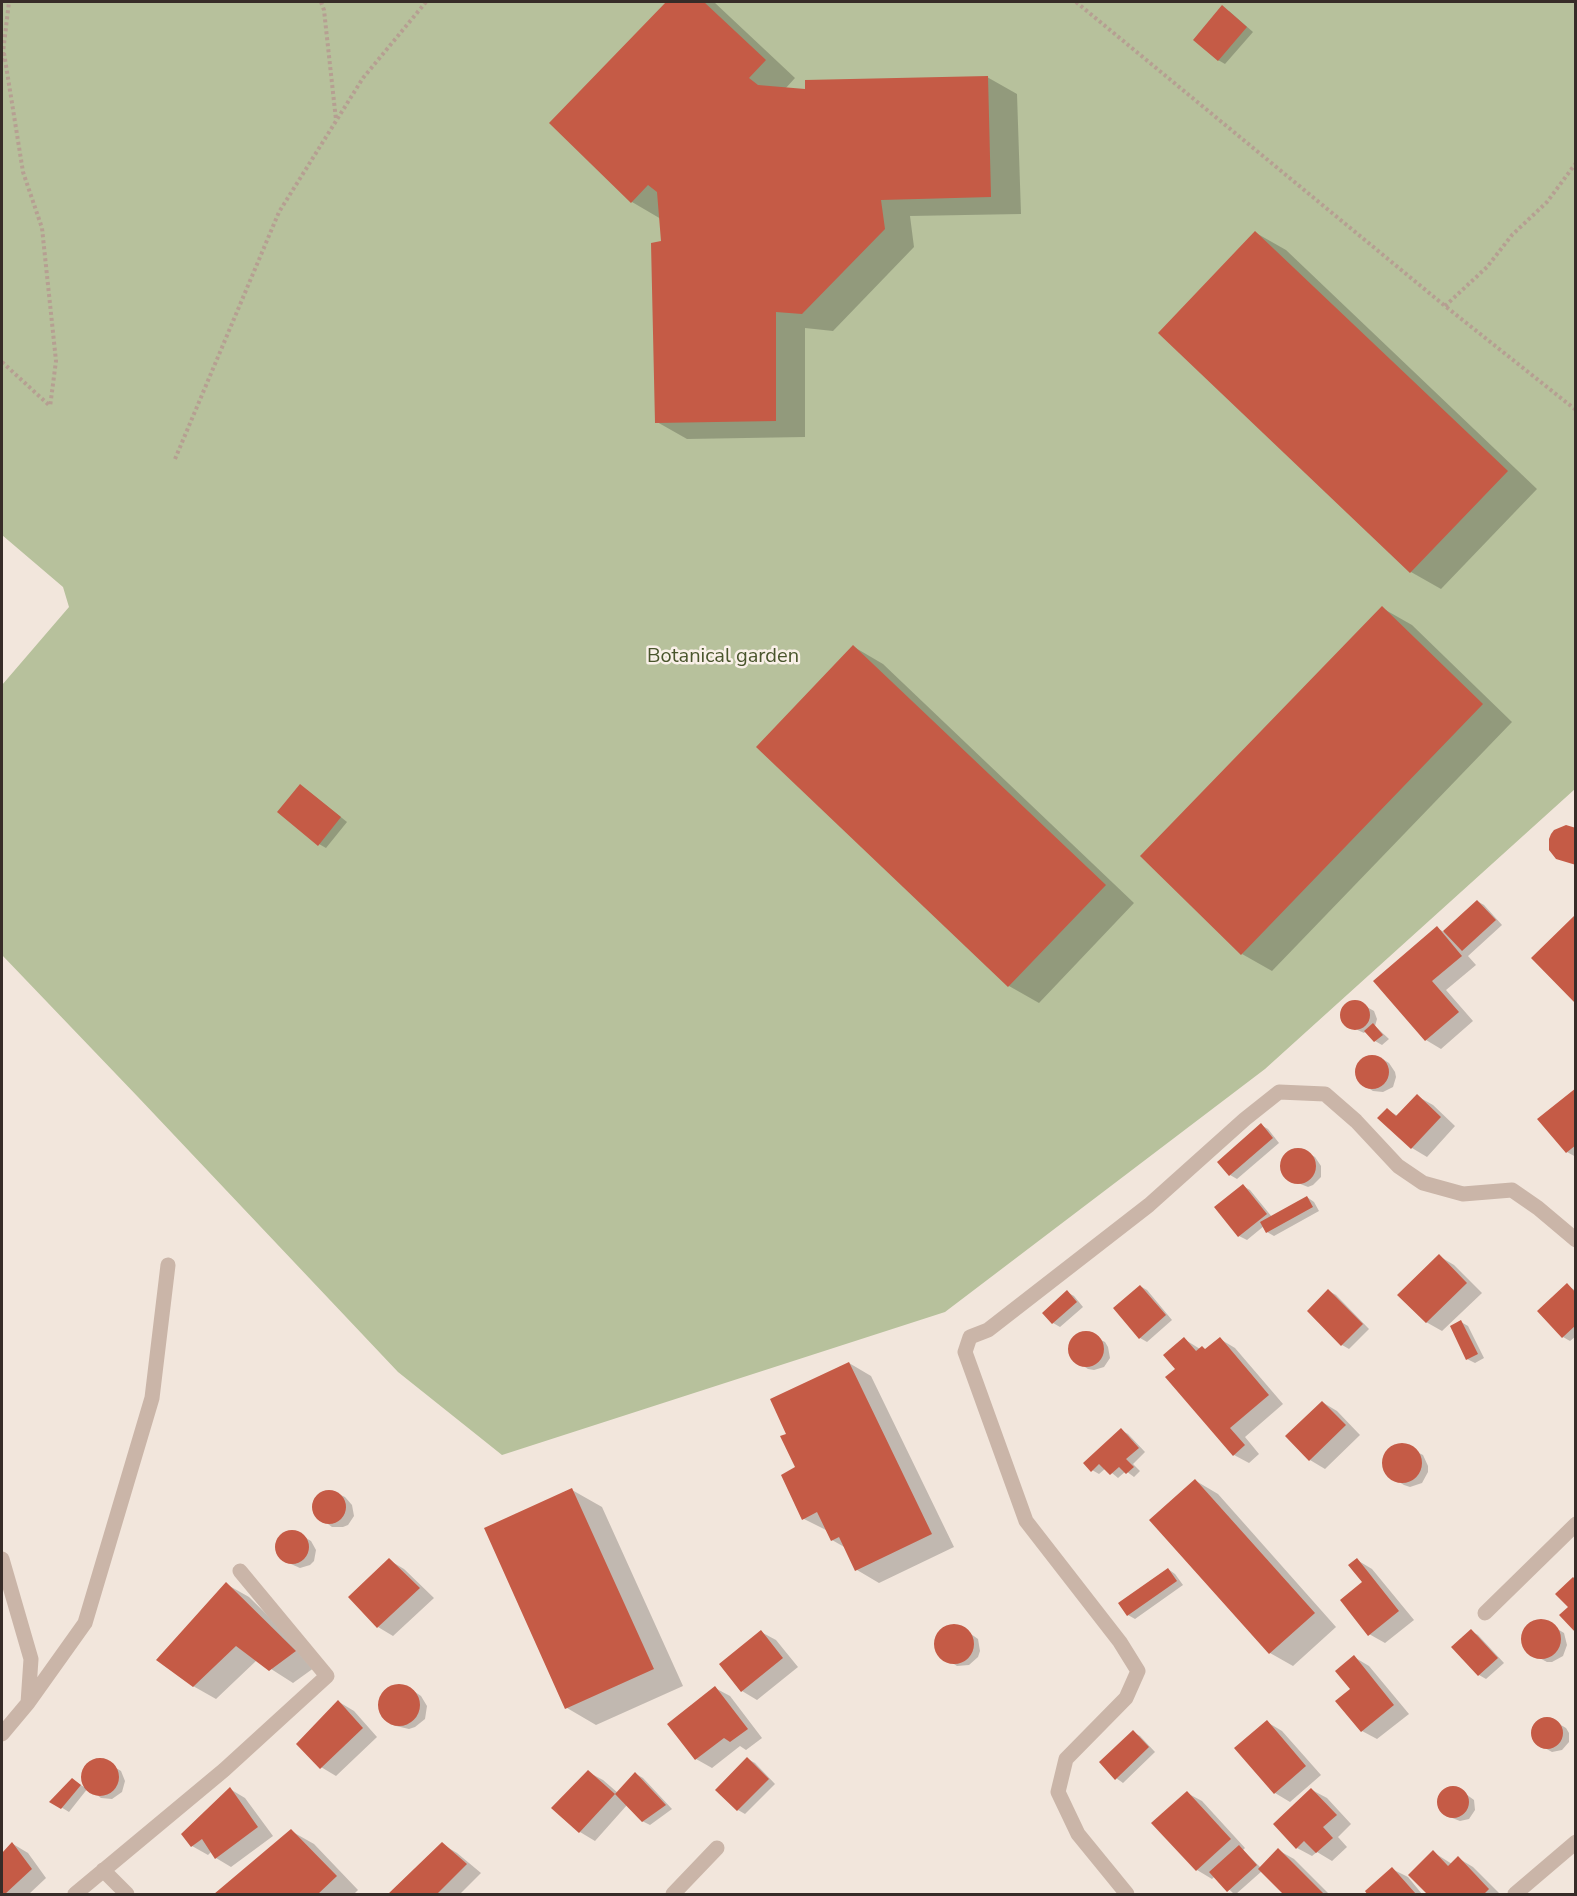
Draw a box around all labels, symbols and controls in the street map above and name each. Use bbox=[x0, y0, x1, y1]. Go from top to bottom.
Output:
park label: Botanical garden bbox=[647, 645, 799, 669]

